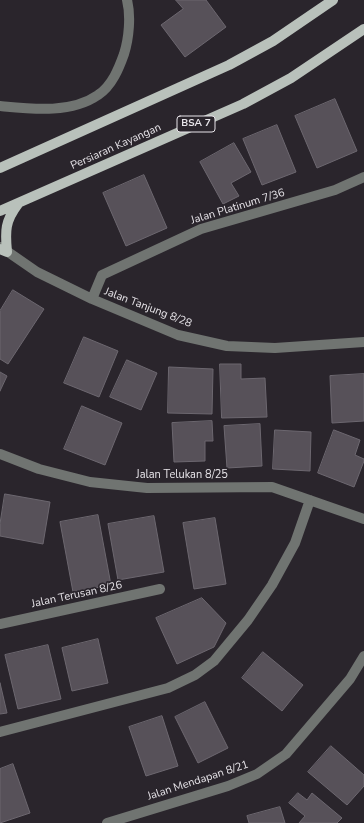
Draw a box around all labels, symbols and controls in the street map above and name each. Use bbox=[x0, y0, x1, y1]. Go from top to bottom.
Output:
road number: BSA 7 bbox=[177, 116, 215, 132]
street label: Persiaran Kayangan bbox=[69, 121, 163, 173]
street label: Jalan Platinum 7/36 bbox=[189, 186, 287, 228]
street label: Jalan Tanjung 8/28 bbox=[102, 285, 194, 331]
street label: Jalan Telukan 8/25 bbox=[136, 468, 228, 482]
street label: Jalan Terusan 8/26 bbox=[30, 579, 124, 611]
street label: Jalan Mendapan 8/21 bbox=[146, 758, 250, 804]

